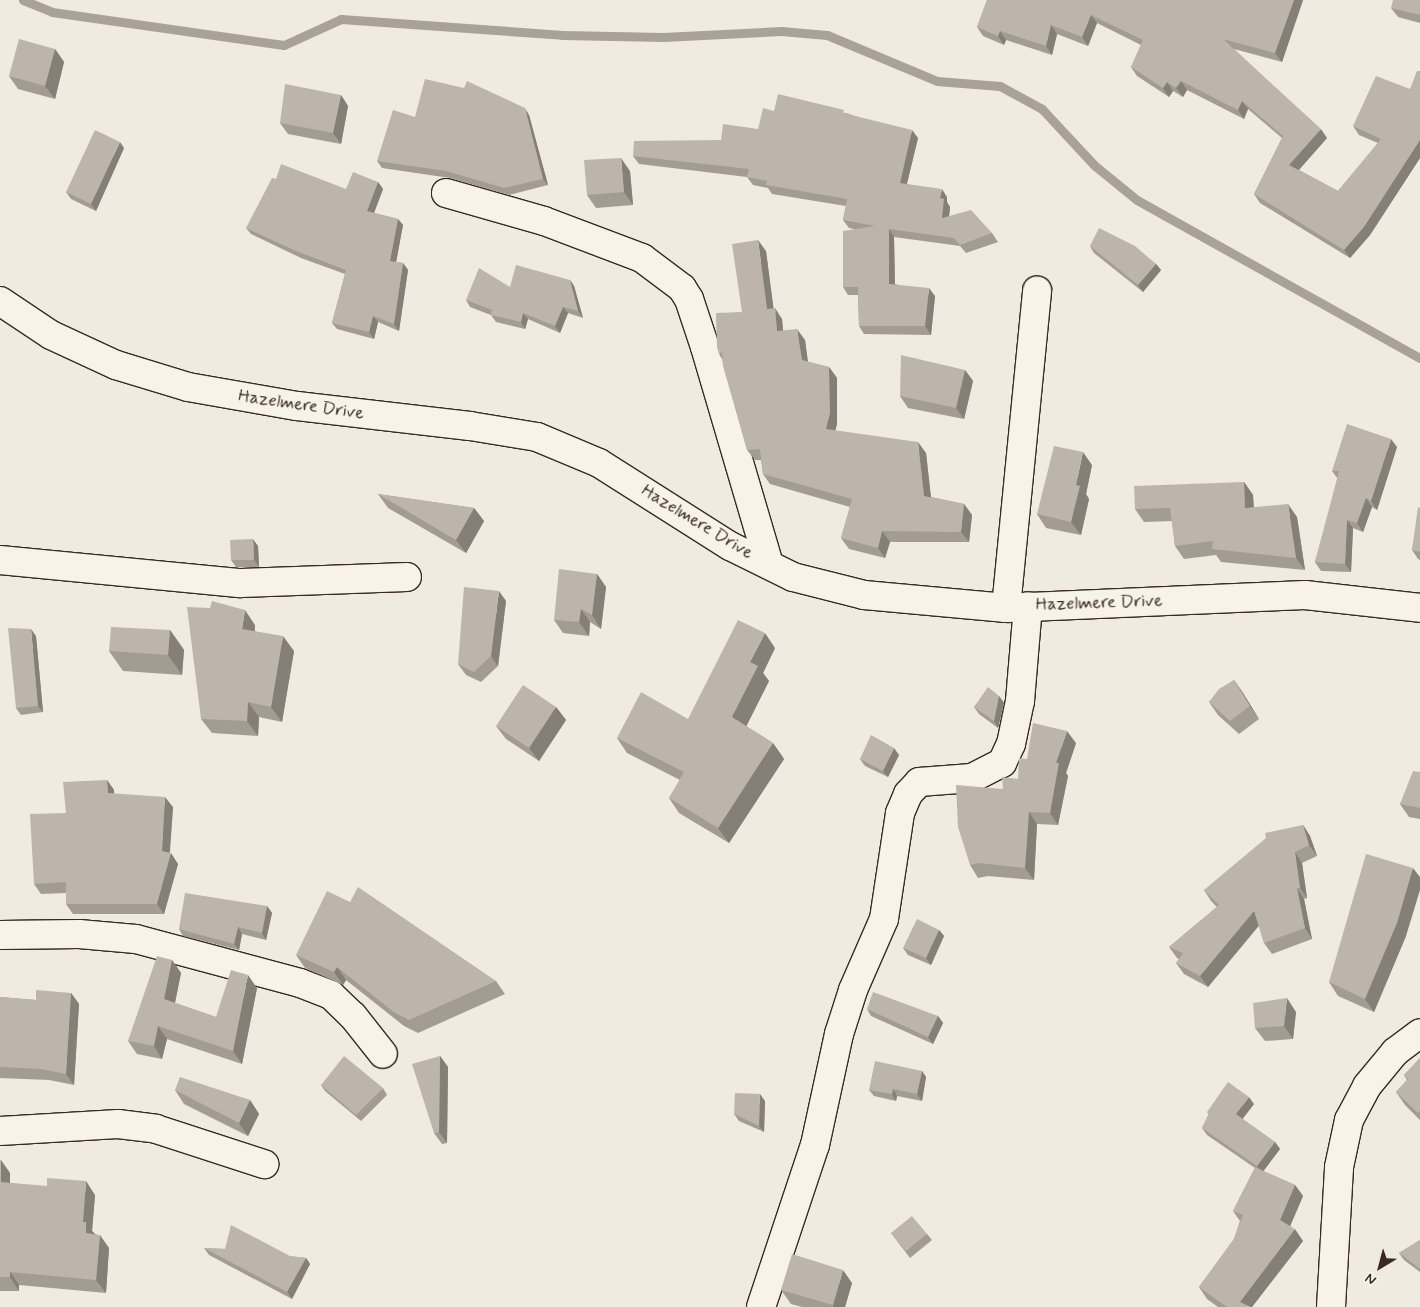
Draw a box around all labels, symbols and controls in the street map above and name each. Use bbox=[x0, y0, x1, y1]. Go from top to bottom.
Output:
street label: Hazelmere Drive bbox=[238, 386, 364, 424]
street label: Hazelmere Drive bbox=[638, 481, 756, 563]
street label: Hazelmere Drive bbox=[1036, 590, 1162, 616]
north arrow bbox=[1355, 1242, 1405, 1292]
text: N bbox=[1362, 1269, 1380, 1289]

